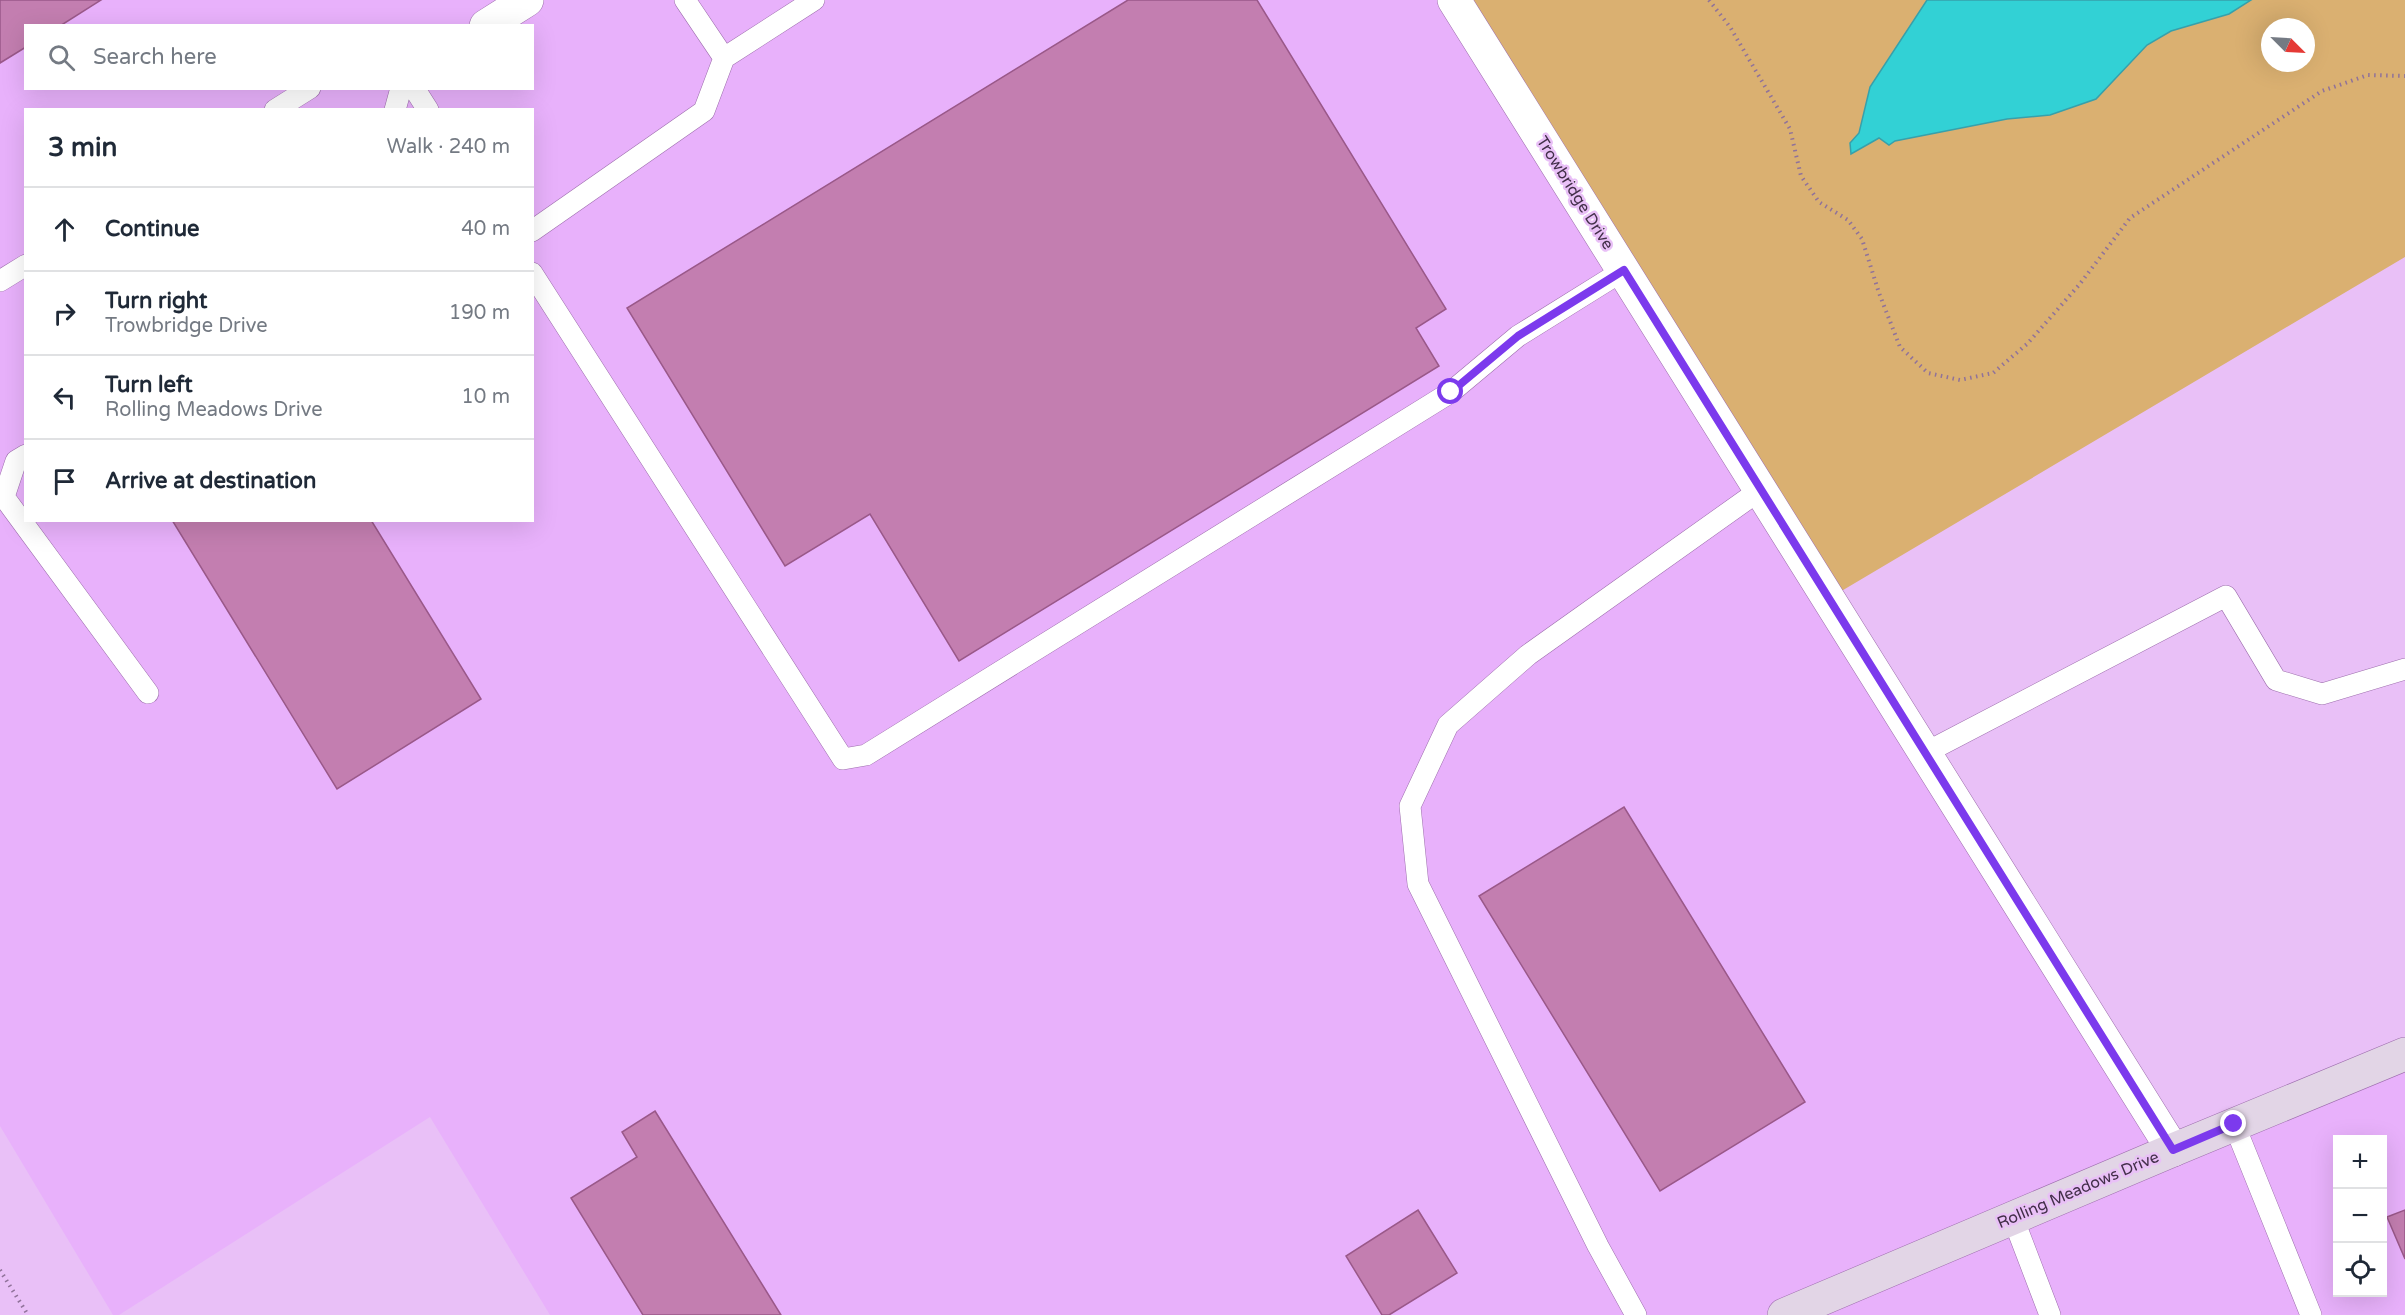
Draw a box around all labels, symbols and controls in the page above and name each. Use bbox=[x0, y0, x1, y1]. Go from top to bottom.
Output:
north arrow bbox=[2261, 18, 2315, 72]
search box bbox=[24, 24, 534, 90]
icon: search bbox=[45, 41, 78, 74]
text: Search here bbox=[93, 44, 217, 70]
text: 3 min bbox=[48, 132, 117, 163]
street label: Trowbridge Drive bbox=[1532, 133, 1618, 253]
text: Walk · 240 m bbox=[387, 135, 510, 159]
icon: ahead bbox=[48, 213, 81, 246]
text: Continue bbox=[105, 216, 200, 242]
text: 40 m bbox=[461, 217, 510, 241]
text: Turn right bbox=[105, 288, 207, 314]
icon: right bbox=[48, 297, 81, 330]
text: 190 m bbox=[449, 301, 510, 325]
text: Trowbridge Drive bbox=[105, 314, 267, 338]
text: Turn left bbox=[105, 372, 193, 398]
route start bbox=[1437, 378, 1463, 404]
icon: left bbox=[48, 381, 81, 414]
text: 10 m bbox=[461, 385, 510, 409]
text: Rolling Meadows Drive bbox=[105, 398, 322, 422]
icon: arrive bbox=[48, 465, 81, 498]
text: Arrive at destination bbox=[105, 468, 316, 494]
route end bbox=[2220, 1110, 2246, 1136]
map controls bbox=[2333, 1135, 2387, 1297]
button: + bbox=[2333, 1135, 2387, 1189]
street label: Rolling Meadows Drive bbox=[1994, 1147, 2162, 1233]
button: − bbox=[2333, 1189, 2387, 1243]
button: locate bbox=[2333, 1243, 2387, 1297]

